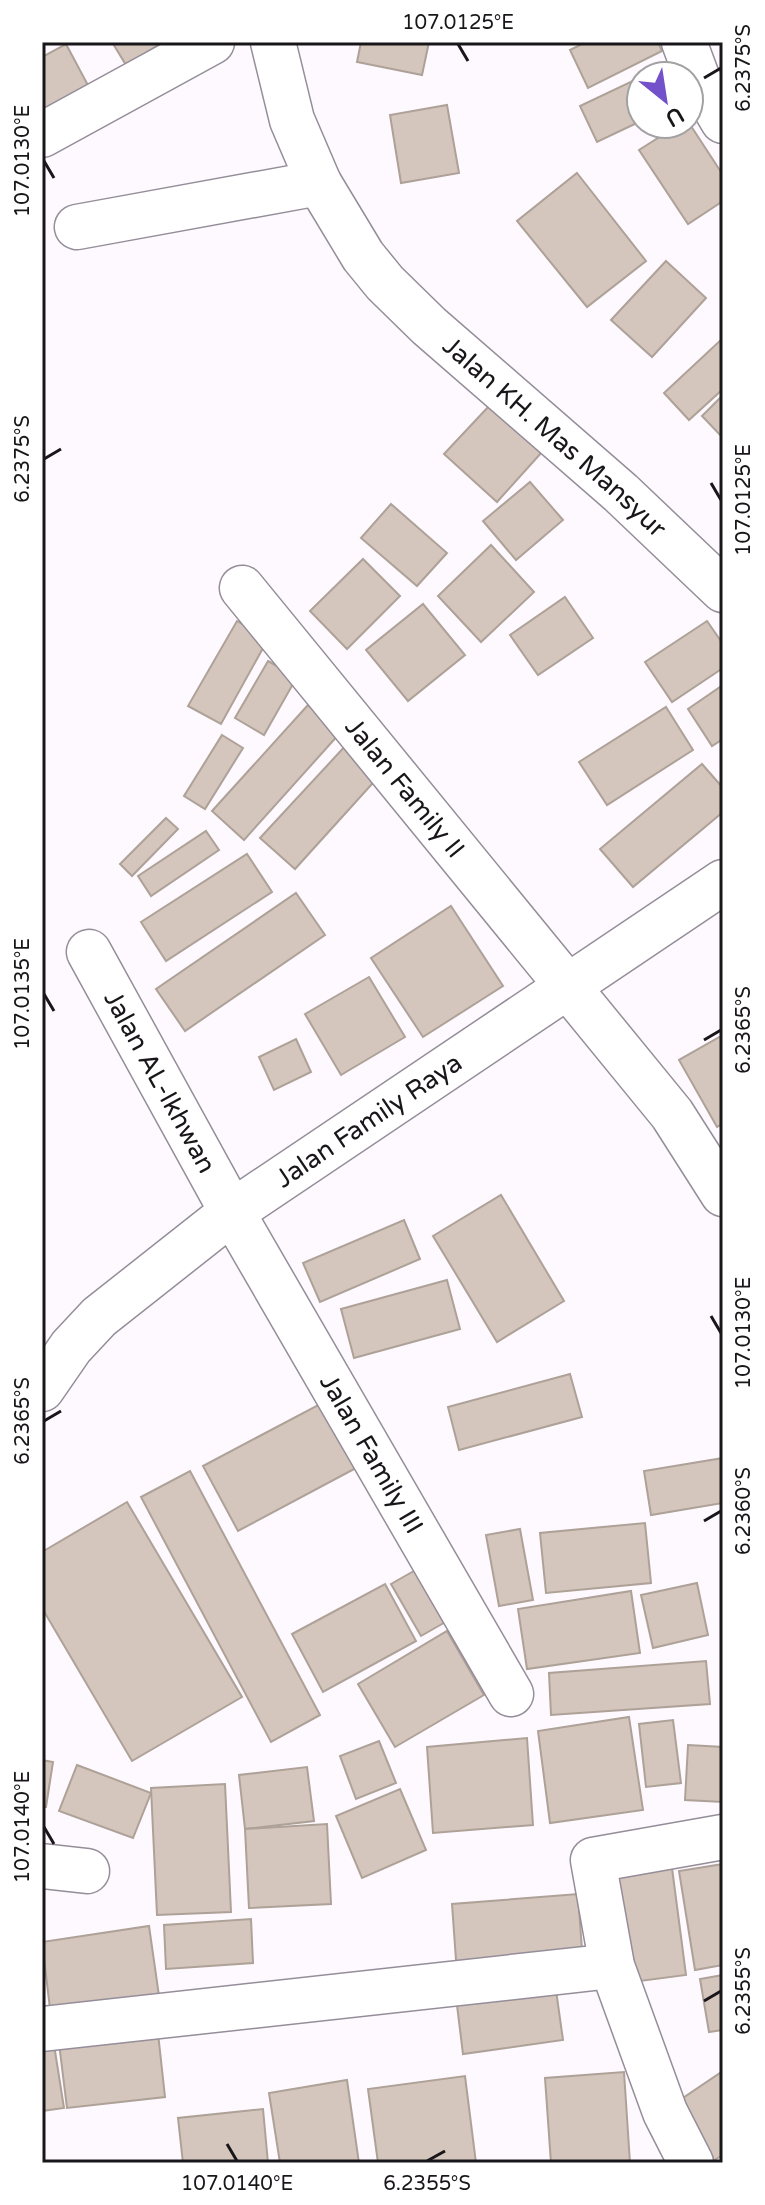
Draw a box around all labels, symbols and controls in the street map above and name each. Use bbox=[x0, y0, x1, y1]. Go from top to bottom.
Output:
text: 107.0125°E bbox=[402, 11, 514, 35]
text: 6.2375°S bbox=[732, 24, 756, 112]
north arrow bbox=[625, 60, 705, 140]
text: U bbox=[661, 101, 688, 132]
text: 107.0130°E bbox=[11, 105, 35, 217]
street label: Jalan KH. Mas Mansyur bbox=[437, 330, 673, 544]
text: 6.2375°S bbox=[11, 415, 35, 503]
text: 107.0125°E bbox=[732, 444, 756, 556]
street label: Jalan Family II bbox=[339, 712, 472, 864]
text: 107.0135°E bbox=[11, 938, 35, 1050]
street label: Jalan AL-Ikhwan bbox=[98, 985, 223, 1178]
text: 6.2365°S bbox=[732, 986, 756, 1074]
street label: Jalan Family Raya bbox=[269, 1047, 468, 1194]
text: 107.0130°E bbox=[732, 1277, 756, 1389]
street label: Jalan Family III bbox=[314, 1369, 430, 1539]
text: 6.2365°S bbox=[11, 1377, 35, 1465]
text: 6.2360°S bbox=[732, 1467, 756, 1555]
text: 107.0140°E bbox=[11, 1771, 35, 1883]
text: 6.2355°S bbox=[732, 1947, 756, 2035]
text: 107.0140°E bbox=[181, 2172, 293, 2196]
text: 6.2355°S bbox=[383, 2172, 471, 2196]

